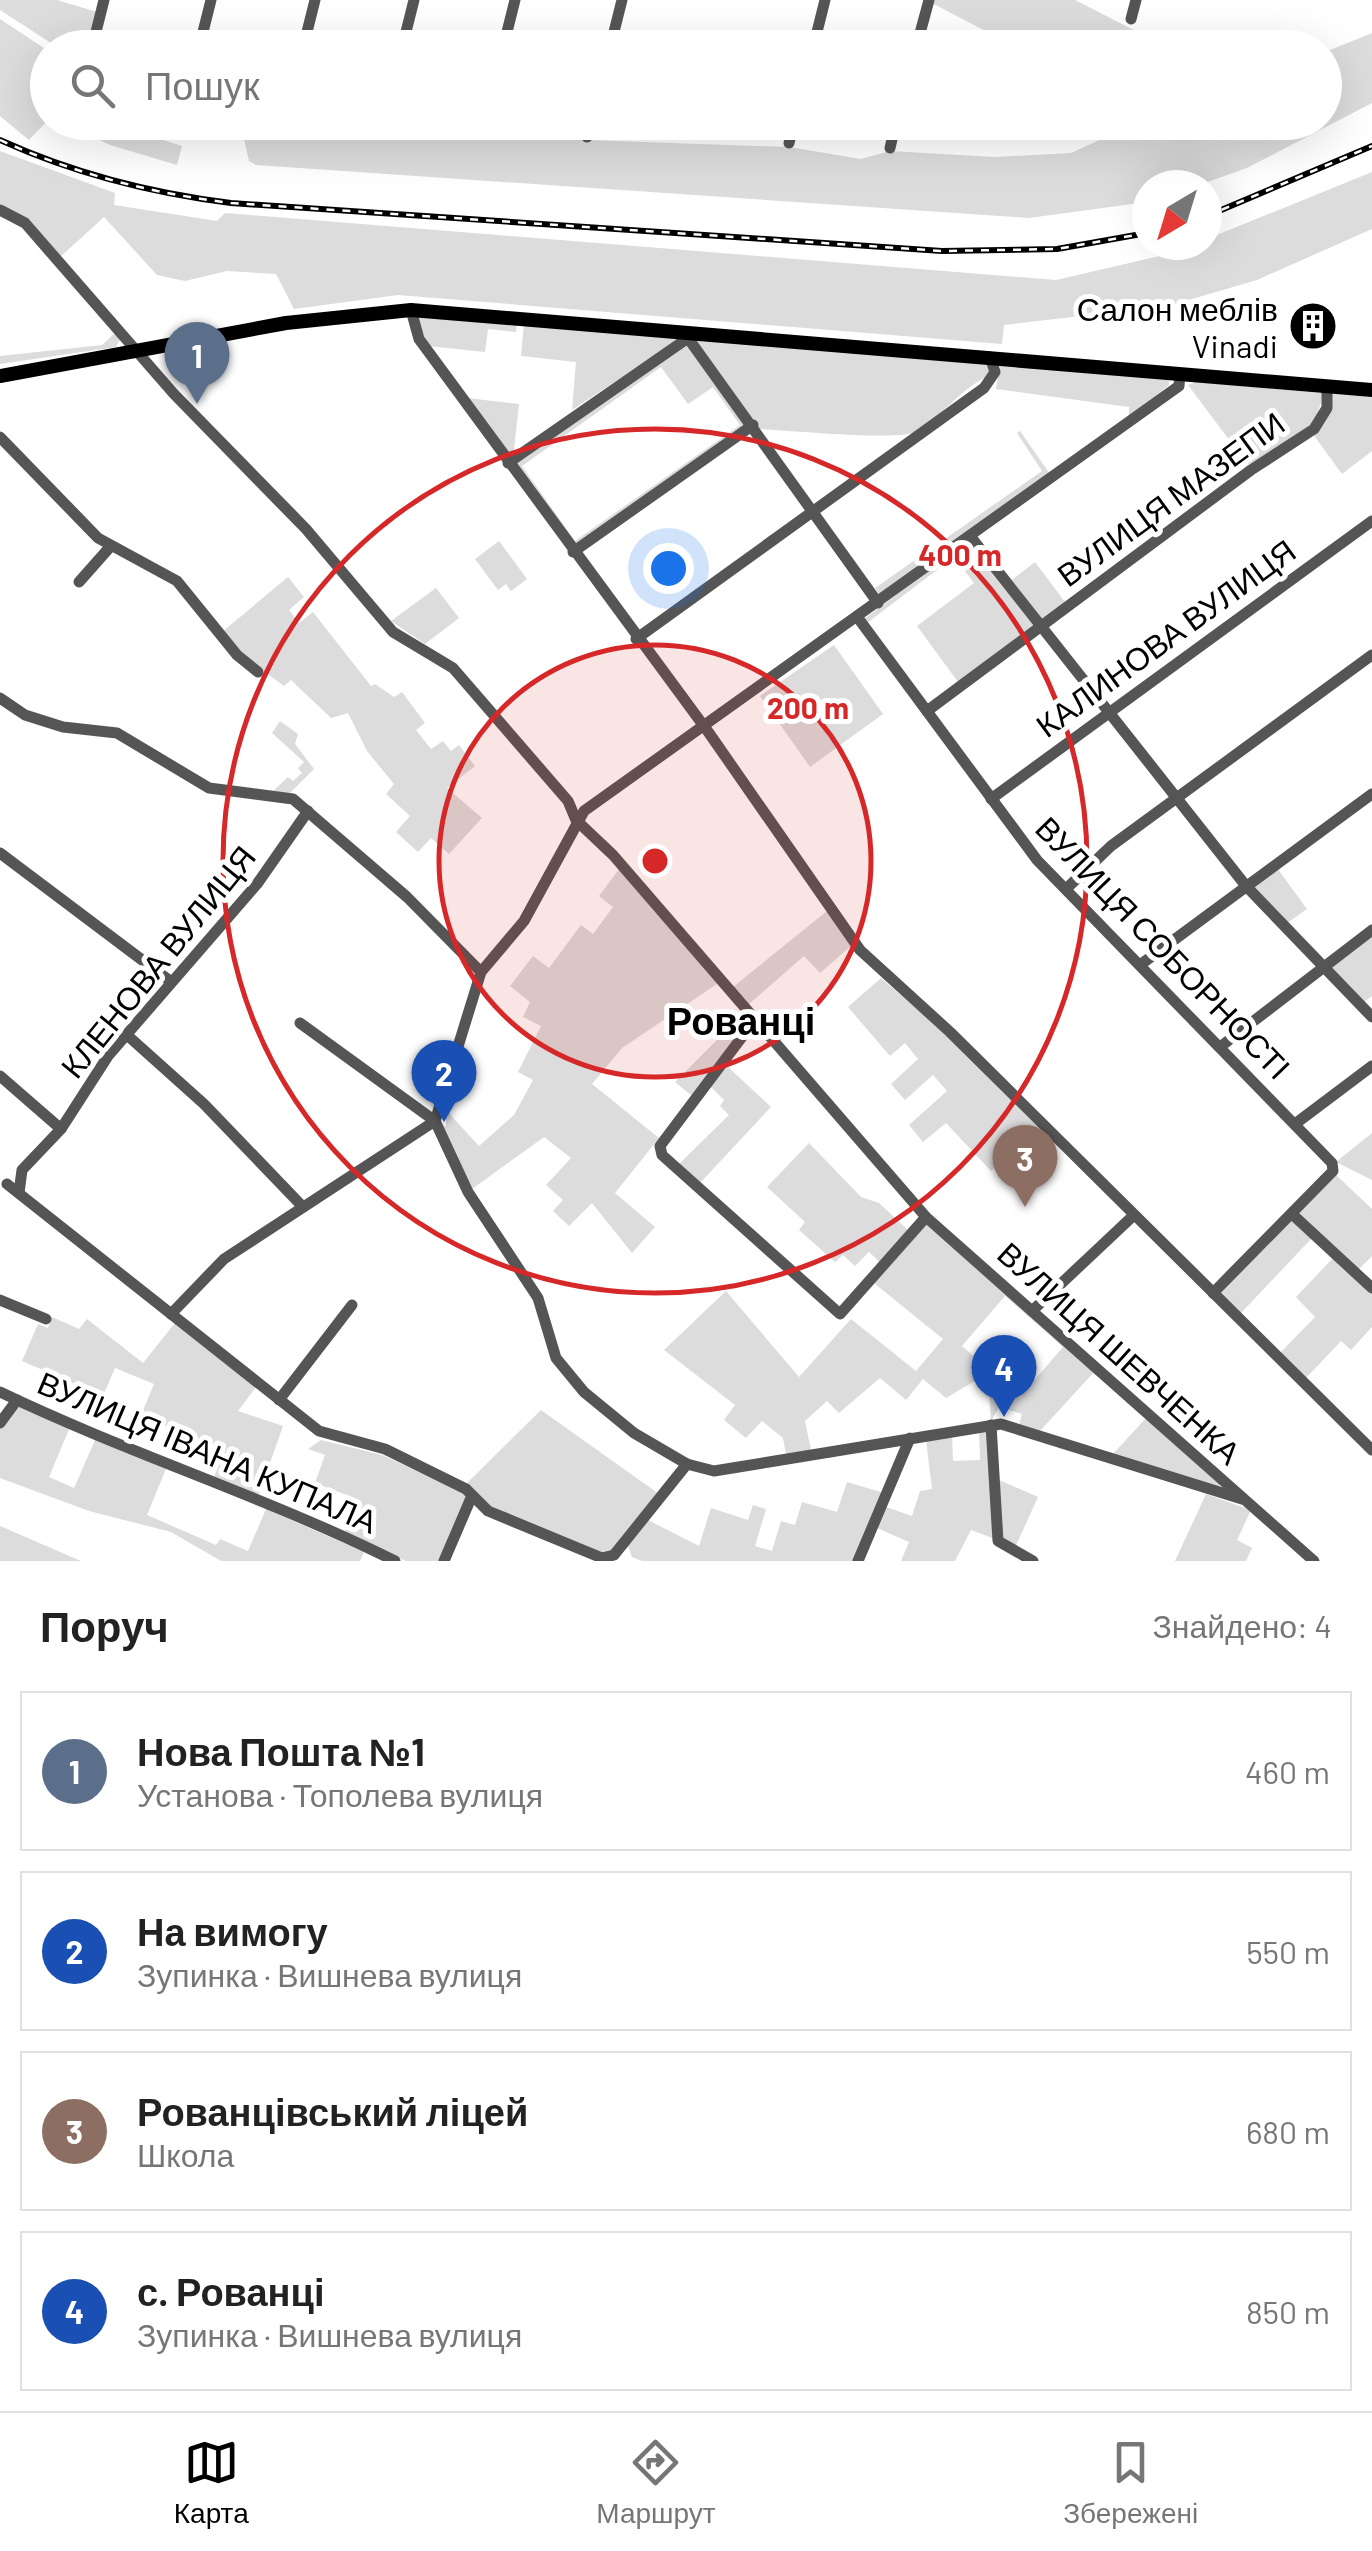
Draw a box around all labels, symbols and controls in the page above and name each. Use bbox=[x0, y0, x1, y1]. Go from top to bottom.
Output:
search box bbox=[30, 30, 1342, 140]
icon: search bbox=[65, 58, 120, 113]
text: Пошук bbox=[145, 62, 260, 108]
north arrow bbox=[1132, 170, 1222, 260]
place label: Салон меблів Vinadi bbox=[1077, 289, 1278, 364]
building icon: Салон меблів Vinadi bbox=[1287, 300, 1339, 352]
pin: 1 bbox=[164, 322, 230, 404]
street label: ВУЛИЦЯ МАЗЕПИ bbox=[1049, 403, 1291, 594]
street label: КАЛИНОВА ВУЛИЦЯ bbox=[1028, 530, 1303, 745]
text: 400 m bbox=[918, 536, 1002, 572]
your location bbox=[643, 543, 694, 594]
text: 200 m bbox=[767, 689, 849, 725]
street label: ВУЛИЦЯ СОБОРНОСТІ bbox=[1028, 808, 1299, 1087]
street label: КЛЕНОВА ВУЛИЦЯ bbox=[52, 837, 263, 1085]
centre of rings bbox=[637, 843, 673, 879]
district label: Рованці bbox=[667, 997, 815, 1043]
pin: 2 bbox=[412, 1040, 476, 1122]
pin: 3 bbox=[992, 1124, 1058, 1207]
street label: ВУЛИЦЯ ШЕВЧЕНКА bbox=[990, 1233, 1250, 1472]
pin: 4 bbox=[972, 1334, 1036, 1417]
street label: ВУЛИЦЯ ІВАНА КУПАЛА bbox=[32, 1362, 384, 1541]
text: Поруч bbox=[40, 1600, 169, 1650]
text: Знайдено: 4 bbox=[1153, 1606, 1332, 1644]
text: Нова Пошта №1 bbox=[137, 1728, 425, 1774]
text: 1 bbox=[69, 1752, 80, 1790]
text: 460 m bbox=[1245, 1752, 1330, 1790]
text: Установа · Тополева вулиця bbox=[137, 1775, 543, 1813]
text: На вимогу bbox=[137, 1908, 328, 1954]
text: 2 bbox=[66, 1932, 83, 1970]
text: 550 m bbox=[1246, 1932, 1330, 1970]
text: Зупинка · Вишнева вулиця bbox=[137, 1955, 522, 1993]
text: Рованцівський ліцей bbox=[137, 2088, 528, 2134]
text: 3 bbox=[66, 2112, 83, 2150]
text: 680 m bbox=[1246, 2112, 1330, 2150]
text: Школа bbox=[137, 2135, 234, 2173]
text: с. Рованці bbox=[137, 2268, 324, 2314]
text: 4 bbox=[65, 2292, 84, 2330]
text: 850 m bbox=[1246, 2292, 1330, 2330]
text: Зупинка · Вишнева вулиця bbox=[137, 2315, 522, 2353]
tab: Карта bbox=[174, 2435, 249, 2530]
tab: Маршрут bbox=[596, 2435, 716, 2530]
tab: Збережені bbox=[1063, 2435, 1198, 2530]

